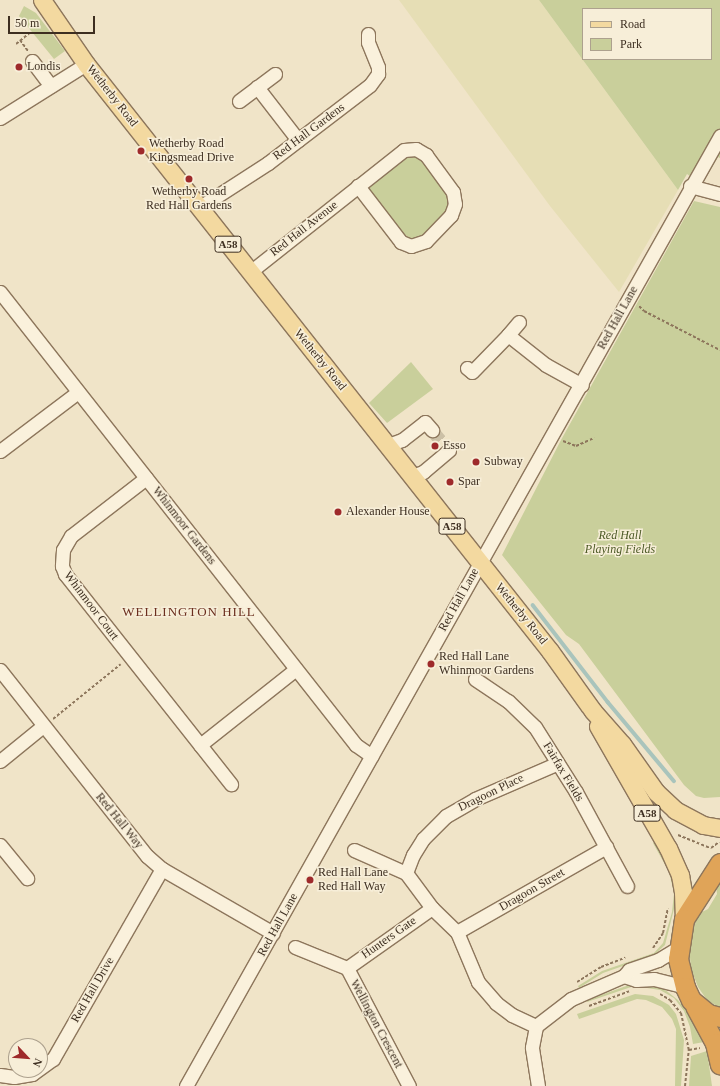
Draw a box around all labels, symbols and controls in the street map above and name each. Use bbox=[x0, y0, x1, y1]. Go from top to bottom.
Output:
scale bar bbox=[10, 8, 97, 34]
legend bbox=[582, 8, 712, 60]
text: 50 m bbox=[15, 16, 39, 30]
text: Road bbox=[620, 17, 645, 31]
text: Park bbox=[620, 37, 642, 51]
place label: Londis bbox=[27, 60, 60, 74]
marker: Londis bbox=[14, 62, 24, 72]
street label: Wetherby Road bbox=[83, 62, 141, 130]
street label: Red Hall Gardens bbox=[270, 100, 348, 164]
place label: Wetherby Road Kingsmead Drive bbox=[149, 137, 234, 165]
marker: Wetherby Road Kingsmead Drive bbox=[136, 146, 146, 156]
marker: Wetherby Road Red Hall Gardens bbox=[184, 174, 194, 184]
place label: Wetherby Road Red Hall Gardens bbox=[146, 185, 232, 213]
street label: Red Hall Avenue bbox=[267, 198, 341, 260]
road number: A58 bbox=[214, 235, 242, 253]
street label: Red Hall Lane bbox=[595, 284, 641, 352]
street label: Wetherby Road bbox=[291, 326, 349, 394]
place label: Esso bbox=[443, 439, 466, 453]
marker: Esso bbox=[430, 441, 440, 451]
place label: Subway bbox=[484, 455, 523, 469]
marker: Subway bbox=[471, 457, 481, 467]
place label: Spar bbox=[458, 475, 480, 489]
marker: Spar bbox=[445, 477, 455, 487]
street label: Whinmoor Gardens bbox=[149, 484, 219, 568]
place label: Alexander House bbox=[346, 505, 430, 519]
marker: Alexander House bbox=[333, 507, 343, 517]
road number: A58 bbox=[438, 517, 466, 535]
park label: Red Hall Playing Fields bbox=[585, 529, 655, 557]
street label: Red Hall Lane bbox=[436, 566, 482, 634]
street label: Whinmoor Court bbox=[60, 569, 122, 643]
street label: Wetherby Road bbox=[492, 580, 550, 648]
district label: WELLINGTON HILL bbox=[122, 604, 256, 620]
place label: Red Hall Lane Whinmoor Gardens bbox=[439, 650, 534, 678]
marker: Red Hall Lane Whinmoor Gardens bbox=[426, 659, 436, 669]
street label: Fairfax Fields bbox=[540, 740, 586, 804]
street label: Dragoon Place bbox=[456, 771, 526, 815]
street label: Red Hall Way bbox=[92, 790, 146, 852]
road number: A58 bbox=[633, 804, 661, 822]
place label: Red Hall Lane Red Hall Way bbox=[318, 866, 388, 894]
street label: Dragoon Street bbox=[497, 866, 567, 914]
marker: Red Hall Lane Red Hall Way bbox=[305, 875, 315, 885]
street label: Red Hall Lane bbox=[255, 891, 301, 959]
street label: Hunters Gate bbox=[359, 914, 419, 962]
street label: Red Hall Drive bbox=[68, 955, 118, 1025]
street label: Wellington Crescent bbox=[347, 977, 405, 1071]
north arrow bbox=[8, 1038, 48, 1078]
text: N bbox=[31, 1057, 45, 1069]

